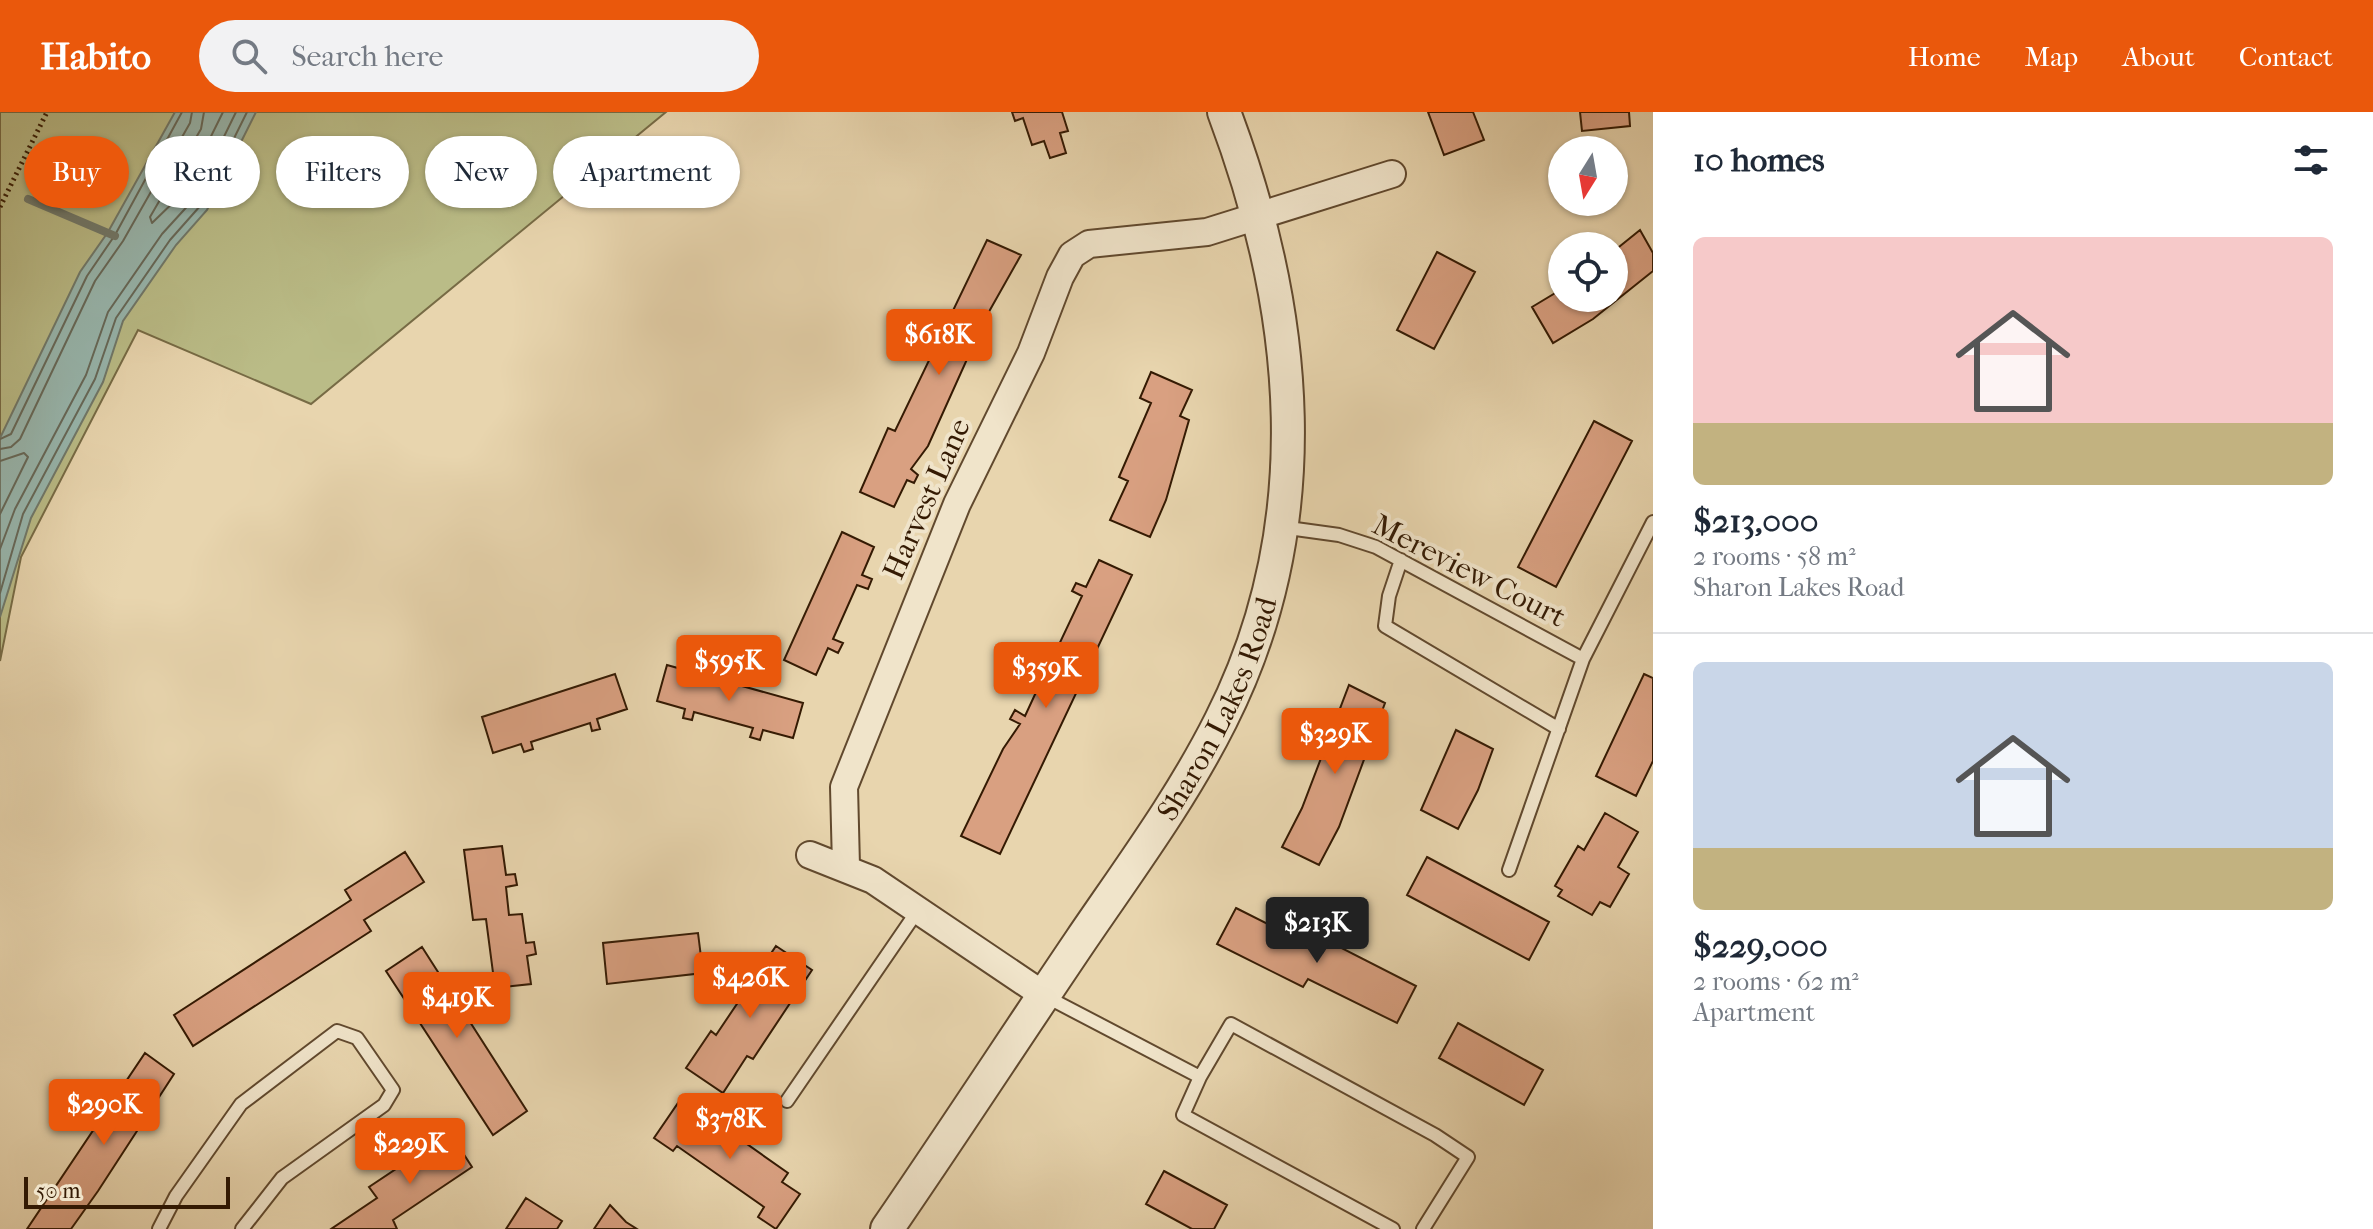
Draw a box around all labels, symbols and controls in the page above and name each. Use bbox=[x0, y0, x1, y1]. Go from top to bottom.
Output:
search box bbox=[199, 20, 759, 92]
text: Habito bbox=[40, 34, 151, 79]
icon: search bbox=[227, 34, 271, 78]
text: Search here bbox=[291, 39, 443, 74]
text: Home bbox=[1908, 40, 1981, 73]
text: Map bbox=[2025, 40, 2078, 73]
text: About bbox=[2122, 40, 2195, 73]
text: Contact bbox=[2239, 40, 2333, 73]
chip: Buy bbox=[24, 136, 129, 208]
chip: Rent bbox=[145, 136, 260, 208]
chip: Filters bbox=[276, 136, 409, 208]
chip: New bbox=[425, 136, 537, 208]
chip: Apartment bbox=[553, 136, 740, 208]
north arrow bbox=[1548, 136, 1628, 216]
map controls bbox=[1548, 136, 1628, 312]
icon: filters bbox=[2289, 138, 2333, 182]
text: 10 homes bbox=[1693, 140, 1824, 180]
button: locate bbox=[1548, 232, 1628, 312]
icon: home bbox=[1941, 289, 2085, 433]
pin: $618K bbox=[883, 309, 995, 377]
text: $618K bbox=[904, 319, 974, 350]
street label: Harvest Lane bbox=[876, 413, 978, 585]
text: $213,000 bbox=[1693, 501, 1819, 541]
street label: Mereview Court bbox=[1367, 507, 1572, 635]
text: 2 rooms · 58 m² bbox=[1693, 541, 1856, 572]
text: Sharon Lakes Road bbox=[1693, 572, 1904, 603]
street label: Sharon Lakes Road bbox=[1150, 592, 1284, 827]
pin: $595K bbox=[673, 635, 785, 703]
pin: $359K bbox=[990, 642, 1102, 710]
text: $595K bbox=[694, 645, 764, 676]
text: $359K bbox=[1012, 652, 1080, 683]
pin: $329K bbox=[1279, 708, 1391, 776]
icon: home bbox=[1941, 714, 2085, 858]
text: $329K bbox=[1300, 718, 1370, 749]
pin: $213K bbox=[1261, 897, 1373, 965]
text: $213K bbox=[1284, 907, 1350, 938]
text: $229,000 bbox=[1693, 926, 1828, 966]
pin: $426K bbox=[694, 952, 806, 1020]
text: $426K bbox=[712, 962, 788, 993]
text: 2 rooms · 62 m² bbox=[1693, 966, 1859, 997]
pin: $419K bbox=[401, 972, 513, 1040]
text: $419K bbox=[421, 982, 493, 1013]
text: Apartment bbox=[1693, 997, 1815, 1028]
pin: $290K bbox=[48, 1079, 160, 1147]
text: $290K bbox=[67, 1089, 141, 1120]
pin: $378K bbox=[674, 1093, 786, 1161]
text: $378K bbox=[695, 1103, 765, 1134]
pin: $229K bbox=[354, 1118, 466, 1186]
text: $229K bbox=[373, 1128, 447, 1159]
scale bar bbox=[24, 1173, 230, 1209]
text: 50 m bbox=[36, 1178, 81, 1204]

